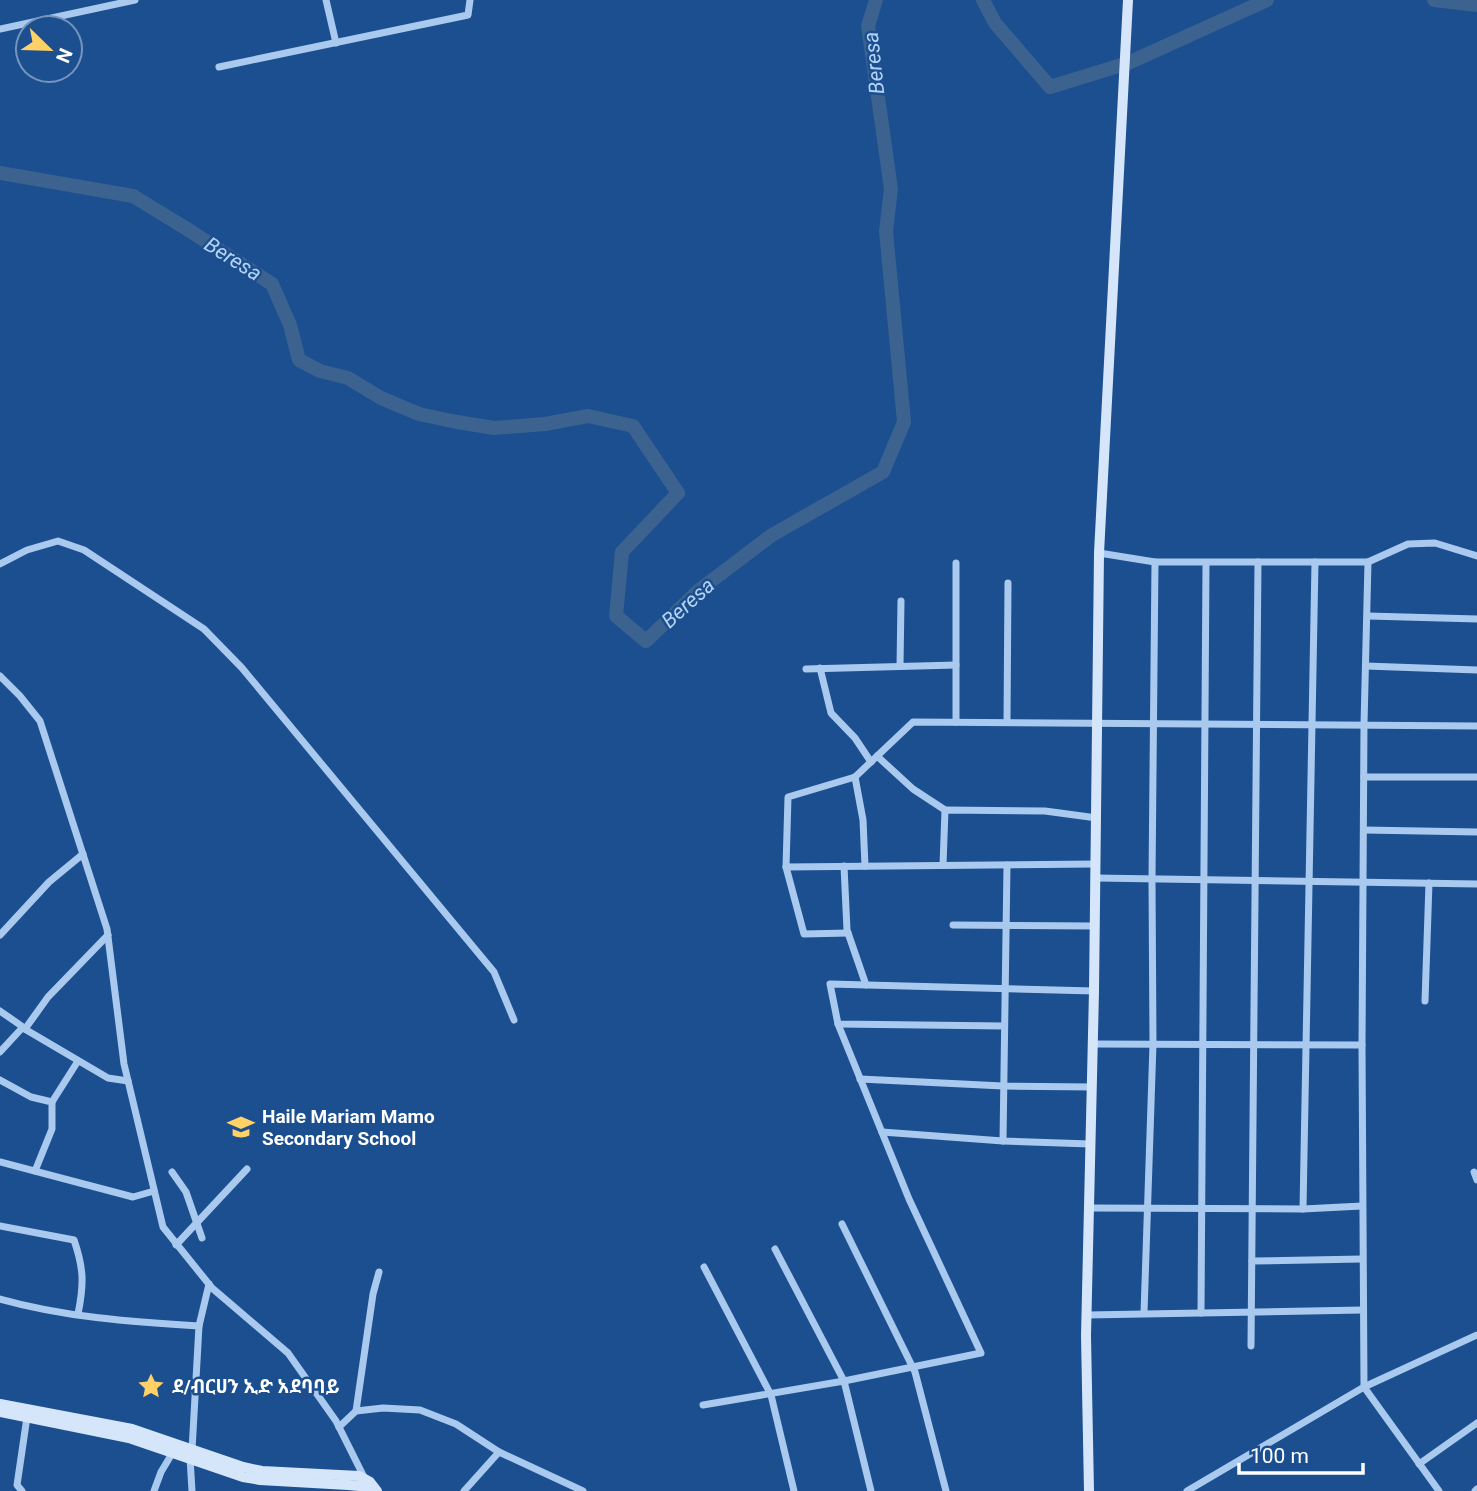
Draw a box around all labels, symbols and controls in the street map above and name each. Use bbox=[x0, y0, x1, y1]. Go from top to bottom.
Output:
north arrow bbox=[14, 14, 84, 84]
water label: Beresa bbox=[859, 31, 889, 95]
text: N bbox=[51, 45, 77, 66]
water label: Beresa bbox=[200, 232, 266, 286]
water label: Beresa bbox=[657, 573, 719, 633]
place label: Haile Mariam Mamo Secondary School bbox=[262, 1105, 435, 1150]
school or university icon: Haile Mariam Mamo Secondary School bbox=[226, 1112, 256, 1142]
place icon: ደ/ብርሀን ኢድ አደባባይ bbox=[136, 1371, 166, 1401]
place label: ደ/ብርሀን ኢድ አደባባይ bbox=[172, 1375, 340, 1398]
scale bar bbox=[1239, 1432, 1363, 1476]
text: 100 m bbox=[1250, 1444, 1309, 1468]

